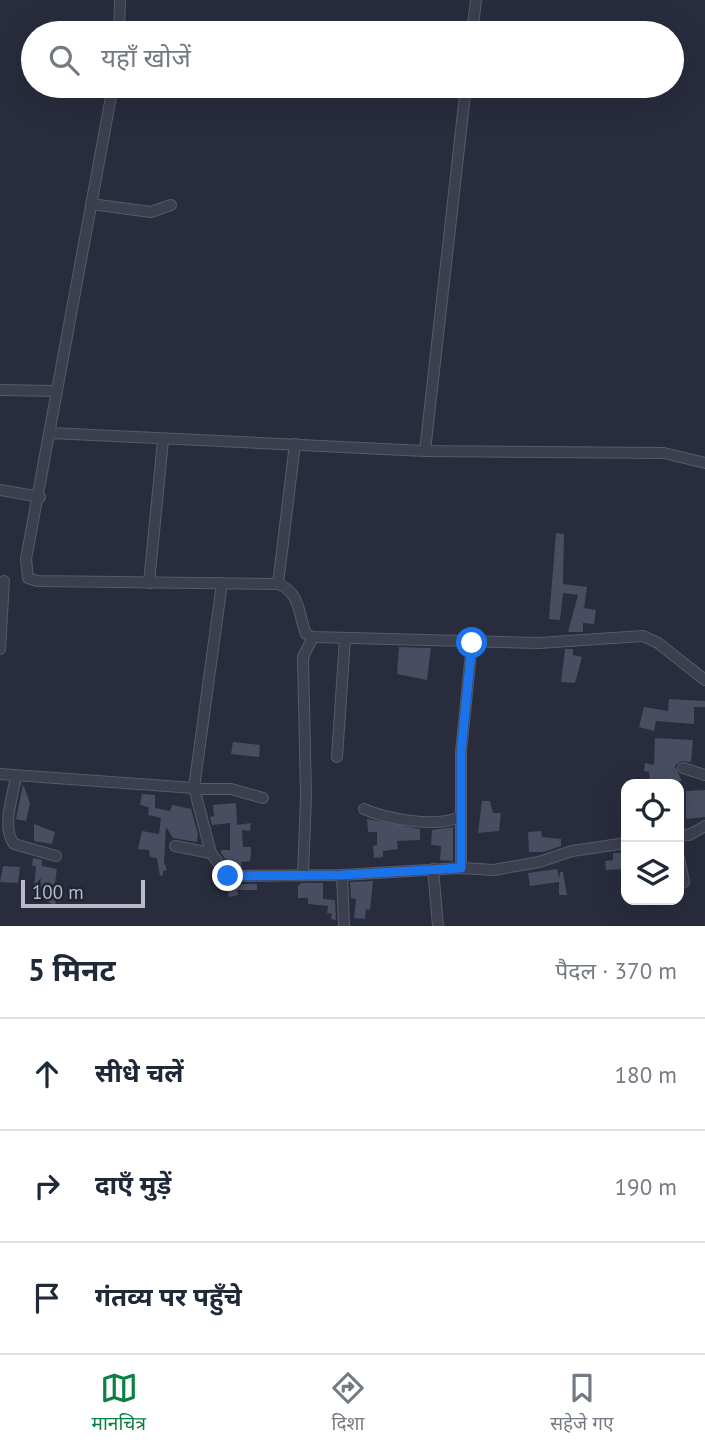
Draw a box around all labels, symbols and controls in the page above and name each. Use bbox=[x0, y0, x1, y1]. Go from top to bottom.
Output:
search box bbox=[21, 21, 684, 98]
icon: search bbox=[45, 41, 83, 79]
text: यहाँ खोजें bbox=[101, 41, 191, 74]
route start bbox=[456, 627, 487, 658]
map controls bbox=[621, 779, 684, 905]
button: locate bbox=[621, 779, 684, 842]
button: layers bbox=[621, 842, 684, 905]
route end bbox=[212, 860, 243, 891]
scale bar bbox=[21, 877, 145, 909]
text: 100 m bbox=[32, 880, 84, 904]
text: 5 मिनट bbox=[28, 950, 116, 989]
text: पैदल · 370 m bbox=[555, 956, 677, 985]
icon: ahead bbox=[28, 1055, 66, 1093]
text: सीधे चलें bbox=[95, 1056, 184, 1089]
text: 180 m bbox=[615, 1060, 677, 1089]
icon: right bbox=[28, 1167, 66, 1205]
text: दाएँ मुड़ें bbox=[95, 1168, 171, 1201]
text: 190 m bbox=[615, 1172, 677, 1201]
icon: arrive bbox=[28, 1279, 66, 1317]
text: गंतव्य पर पहुँचे bbox=[95, 1280, 242, 1313]
tab: मानचित्र bbox=[92, 1369, 146, 1438]
tab: दिशा bbox=[329, 1369, 367, 1438]
tab: सहेजे गए bbox=[550, 1369, 613, 1438]

